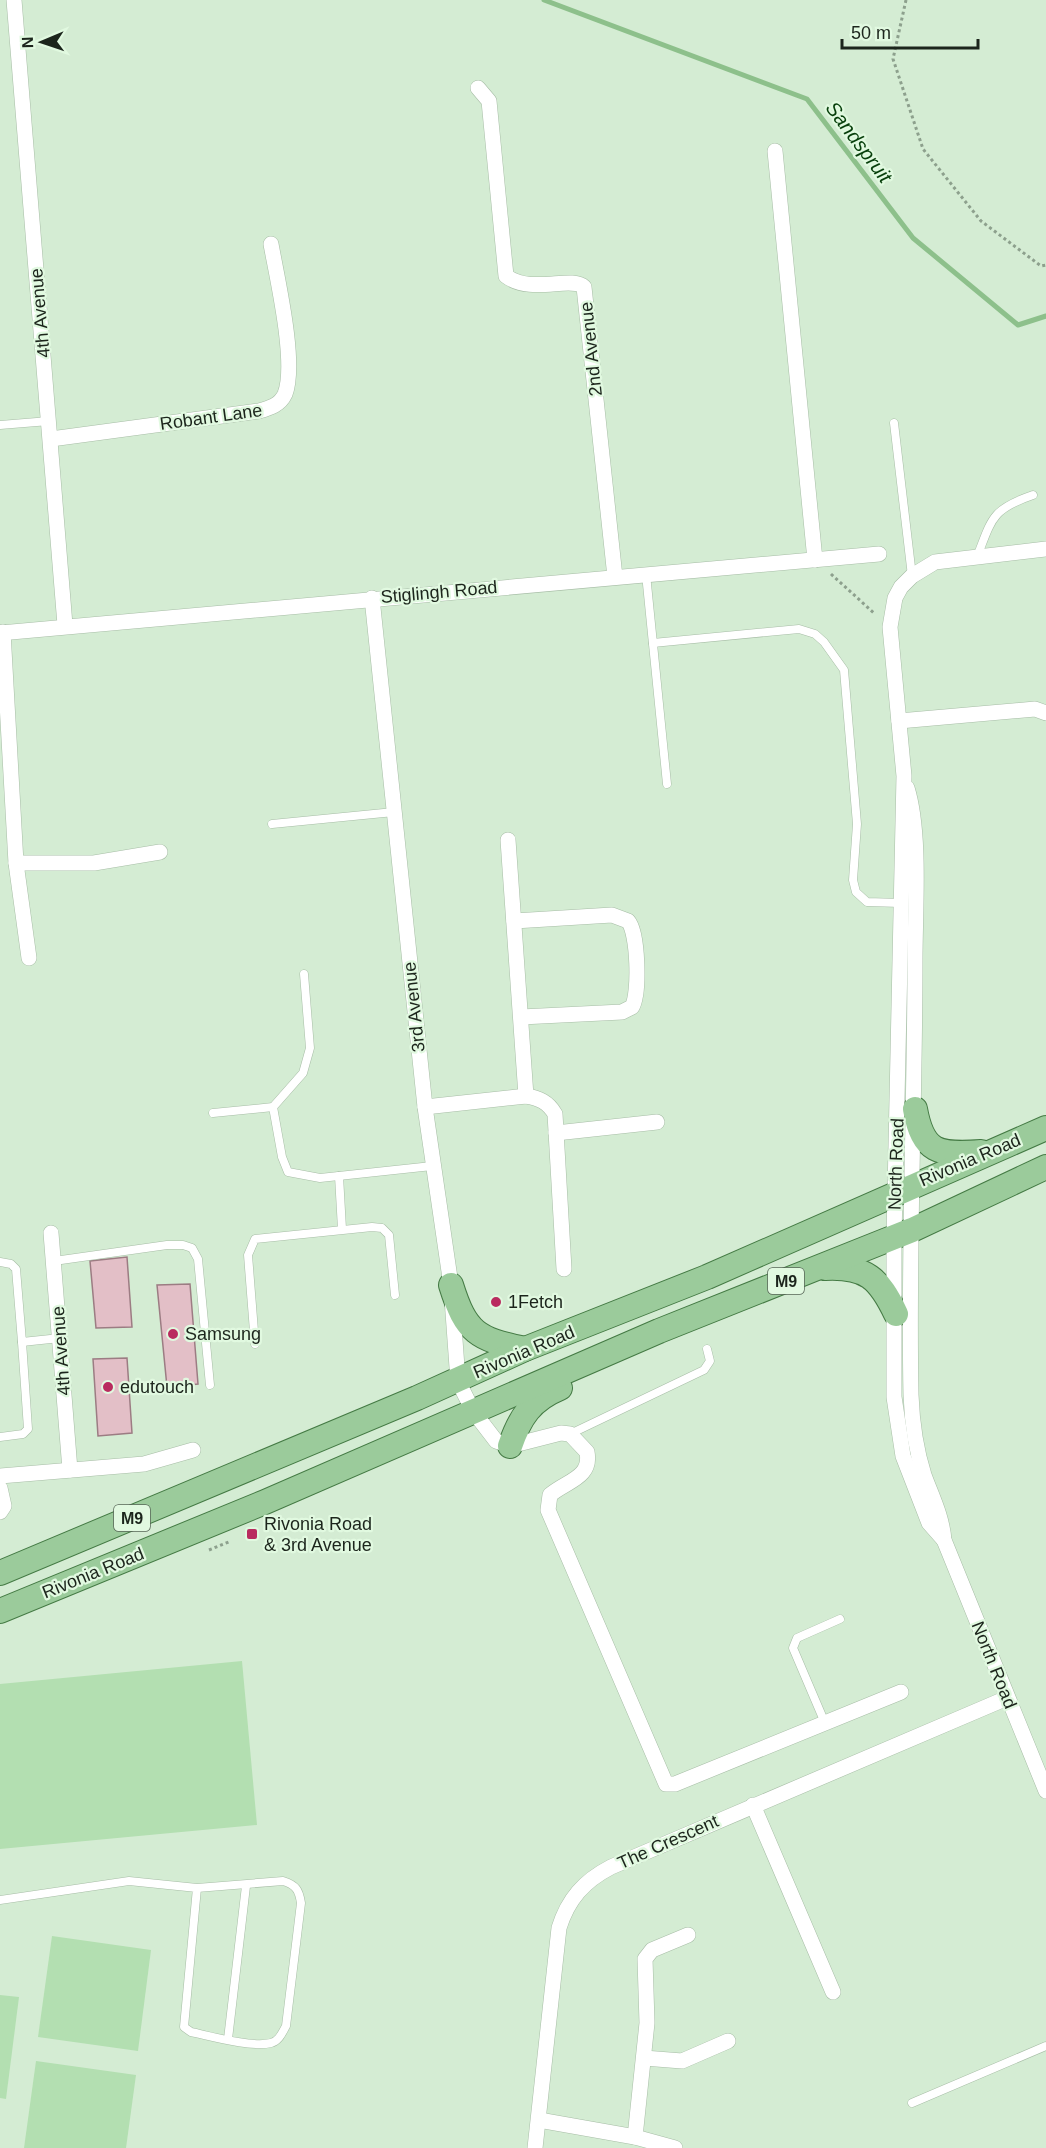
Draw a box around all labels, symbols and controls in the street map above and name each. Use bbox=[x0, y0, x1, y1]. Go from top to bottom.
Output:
north arrow bbox=[12, 12, 72, 72]
scale bar bbox=[842, 12, 978, 50]
text: 50 m bbox=[851, 23, 891, 43]
text: N bbox=[19, 36, 36, 49]
water label: Sandspruit bbox=[821, 97, 897, 188]
street label: 4th Avenue bbox=[26, 267, 54, 359]
street label: 2nd Avenue bbox=[576, 301, 606, 397]
street label: Robant Lane bbox=[159, 400, 263, 434]
street label: Stiglingh Road bbox=[380, 577, 498, 607]
street label: 3rd Avenue bbox=[399, 961, 429, 1053]
street label: North Road bbox=[884, 1118, 908, 1210]
street label: Rivonia Road bbox=[916, 1130, 1024, 1190]
road number: M9 bbox=[768, 1268, 804, 1294]
place label: 1Fetch bbox=[508, 1292, 563, 1312]
marker: 1Fetch bbox=[489, 1295, 503, 1309]
street label: 4th Avenue bbox=[48, 1306, 74, 1396]
street label: Rivonia Road bbox=[470, 1322, 578, 1382]
place label: Samsung bbox=[185, 1324, 261, 1344]
marker: Samsung bbox=[166, 1327, 180, 1341]
place label: edutouch bbox=[120, 1377, 194, 1397]
marker: edutouch bbox=[101, 1380, 115, 1394]
road number: M9 bbox=[114, 1505, 150, 1531]
place label: Rivonia Road & 3rd Avenue bbox=[264, 1514, 372, 1555]
marker: Rivonia Road & 3rd Avenue bbox=[245, 1527, 259, 1541]
street label: Rivonia Road bbox=[39, 1543, 147, 1603]
street label: North Road bbox=[967, 1619, 1021, 1711]
street label: The Crescent bbox=[615, 1811, 721, 1873]

